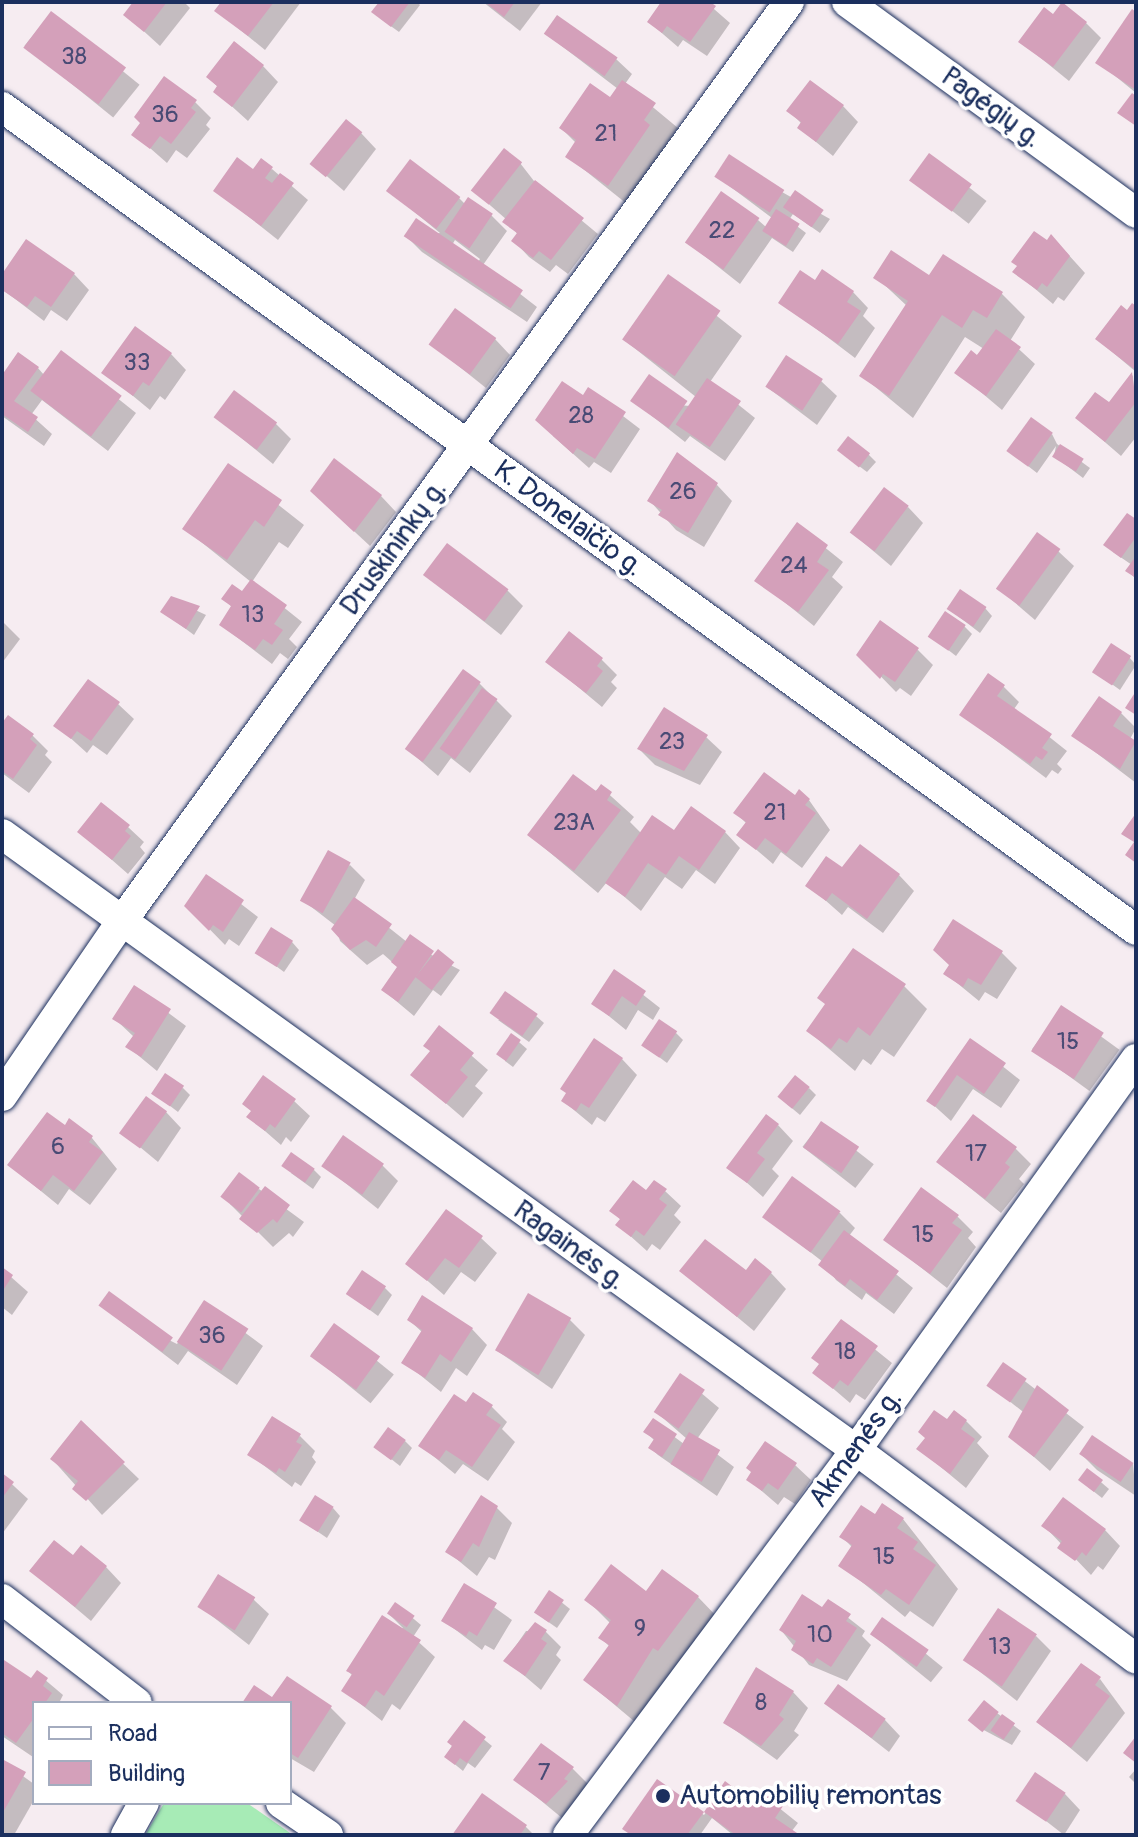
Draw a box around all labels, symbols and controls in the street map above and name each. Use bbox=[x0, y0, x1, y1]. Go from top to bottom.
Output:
house number: 38 bbox=[61, 43, 87, 71]
street label: Pagėgių g. bbox=[934, 60, 1048, 156]
house number: 36 bbox=[151, 101, 179, 129]
house number: 21 bbox=[595, 120, 617, 148]
house number: 22 bbox=[709, 217, 735, 245]
house number: 33 bbox=[124, 349, 150, 377]
house number: 28 bbox=[568, 402, 594, 430]
street label: K. Donelaičio g. bbox=[487, 454, 649, 584]
street label: Druskininkų g. bbox=[334, 474, 454, 622]
house number: 26 bbox=[669, 478, 697, 506]
house number: 24 bbox=[780, 552, 808, 580]
house number: 13 bbox=[242, 601, 264, 629]
house number: 23 bbox=[659, 728, 685, 756]
house number: 21 bbox=[764, 799, 786, 827]
house number: 23A bbox=[553, 809, 595, 837]
house number: 15 bbox=[1057, 1028, 1079, 1056]
house number: 6 bbox=[51, 1133, 65, 1161]
house number: 17 bbox=[965, 1140, 987, 1168]
street label: Ragainės g. bbox=[506, 1194, 632, 1298]
house number: 15 bbox=[912, 1221, 934, 1249]
house number: 36 bbox=[198, 1322, 226, 1350]
house number: 18 bbox=[834, 1338, 856, 1366]
street label: Akmenės g. bbox=[802, 1383, 910, 1515]
house number: 15 bbox=[873, 1543, 895, 1571]
house number: 9 bbox=[634, 1615, 646, 1643]
house number: 10 bbox=[807, 1621, 833, 1649]
house number: 13 bbox=[989, 1633, 1011, 1661]
house number: 8 bbox=[755, 1689, 767, 1717]
legend bbox=[32, 1701, 292, 1805]
text: Road bbox=[108, 1719, 158, 1748]
text: Building bbox=[108, 1759, 185, 1788]
house number: 7 bbox=[538, 1759, 550, 1787]
place label: Automobilių remontas bbox=[679, 1779, 941, 1813]
marker: Automobilių remontas bbox=[654, 1787, 672, 1805]

